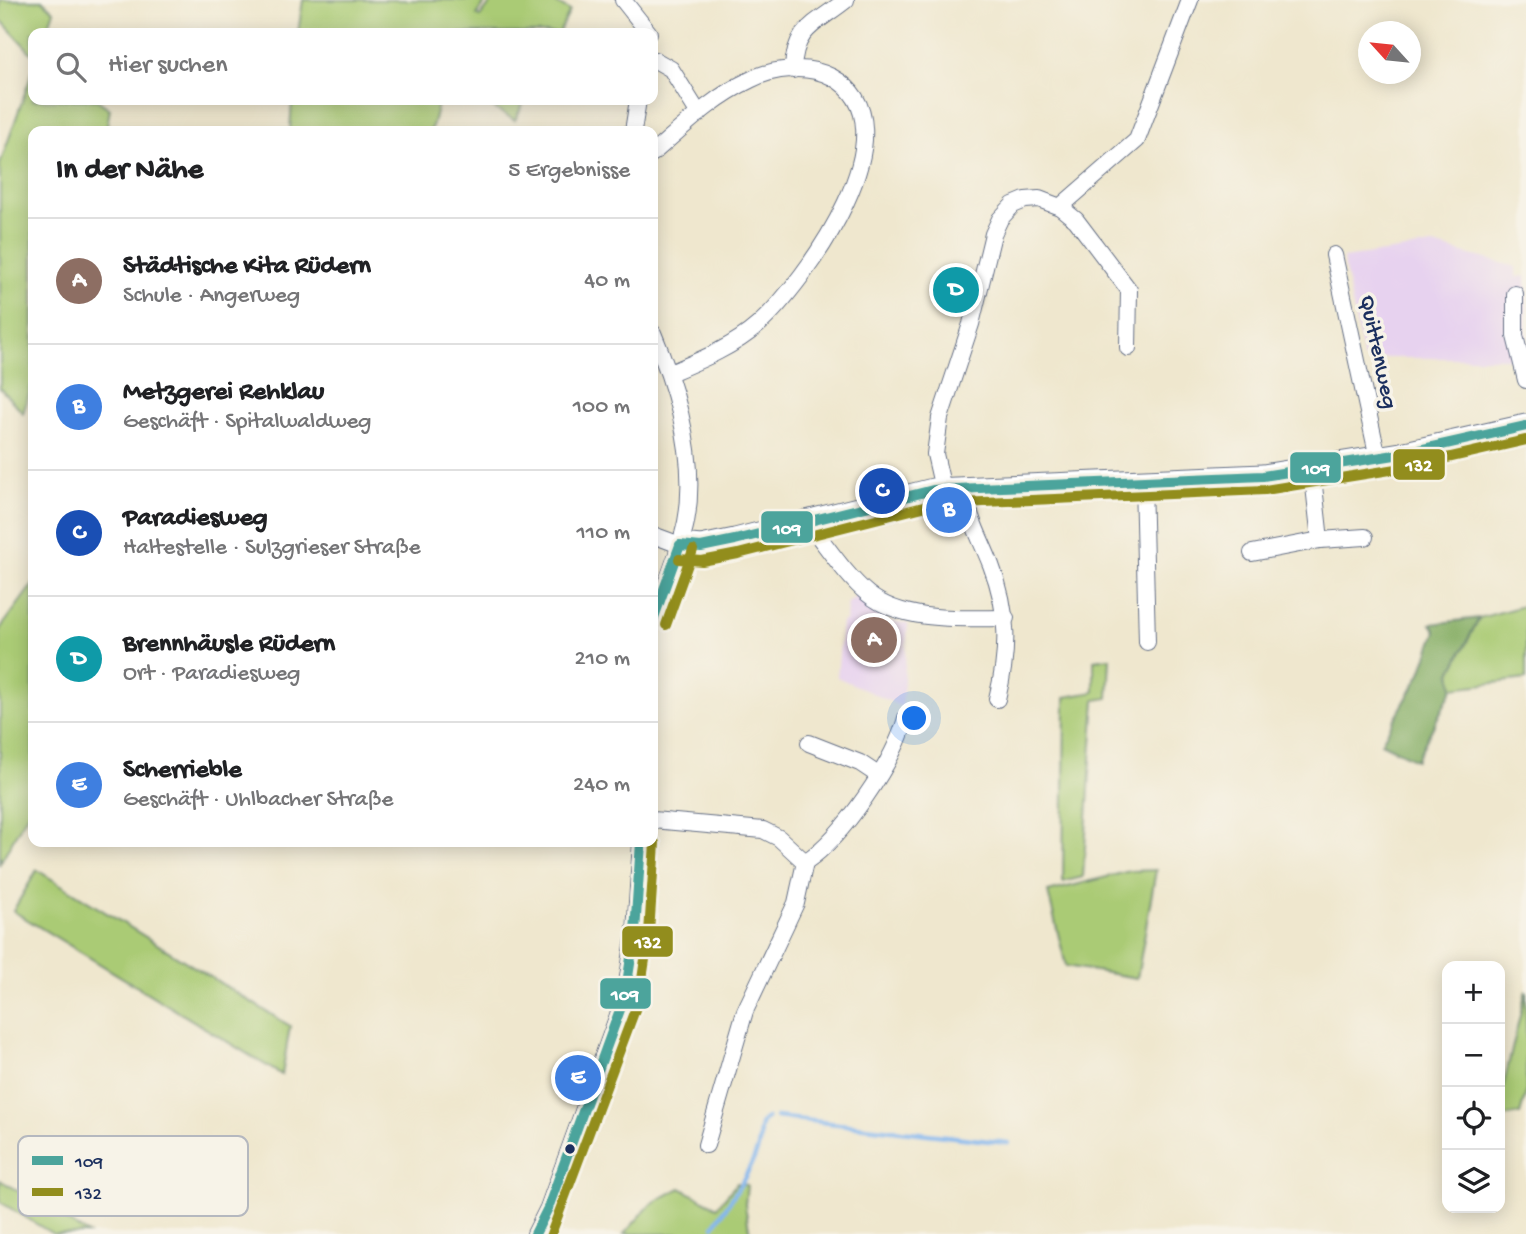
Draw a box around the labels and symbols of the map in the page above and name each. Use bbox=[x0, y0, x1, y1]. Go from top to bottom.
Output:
north arrow bbox=[1358, 21, 1421, 84]
pin: D bbox=[933, 264, 979, 316]
street label: Quittenweg bbox=[1352, 293, 1402, 411]
line badge: 132 bbox=[1392, 448, 1446, 481]
line badge: 109 bbox=[1289, 451, 1342, 484]
text: 132 bbox=[1405, 456, 1433, 479]
text: 109 bbox=[1301, 459, 1330, 482]
pin: C bbox=[859, 465, 905, 517]
pin: B bbox=[926, 484, 972, 536]
line badge: 109 bbox=[760, 510, 814, 544]
text: 109 bbox=[772, 519, 801, 542]
pin: A bbox=[851, 614, 897, 666]
your location bbox=[897, 701, 931, 735]
line badge: 132 bbox=[621, 925, 674, 958]
text: 132 bbox=[634, 933, 662, 956]
line badge: 109 bbox=[599, 977, 652, 1010]
text: 109 bbox=[610, 985, 639, 1008]
pin: E bbox=[555, 1052, 601, 1104]
legend bbox=[18, 1136, 248, 1216]
unlabelled marker bbox=[563, 1142, 577, 1156]
text: 109 bbox=[74, 1152, 103, 1175]
text: 132 bbox=[74, 1184, 102, 1207]

